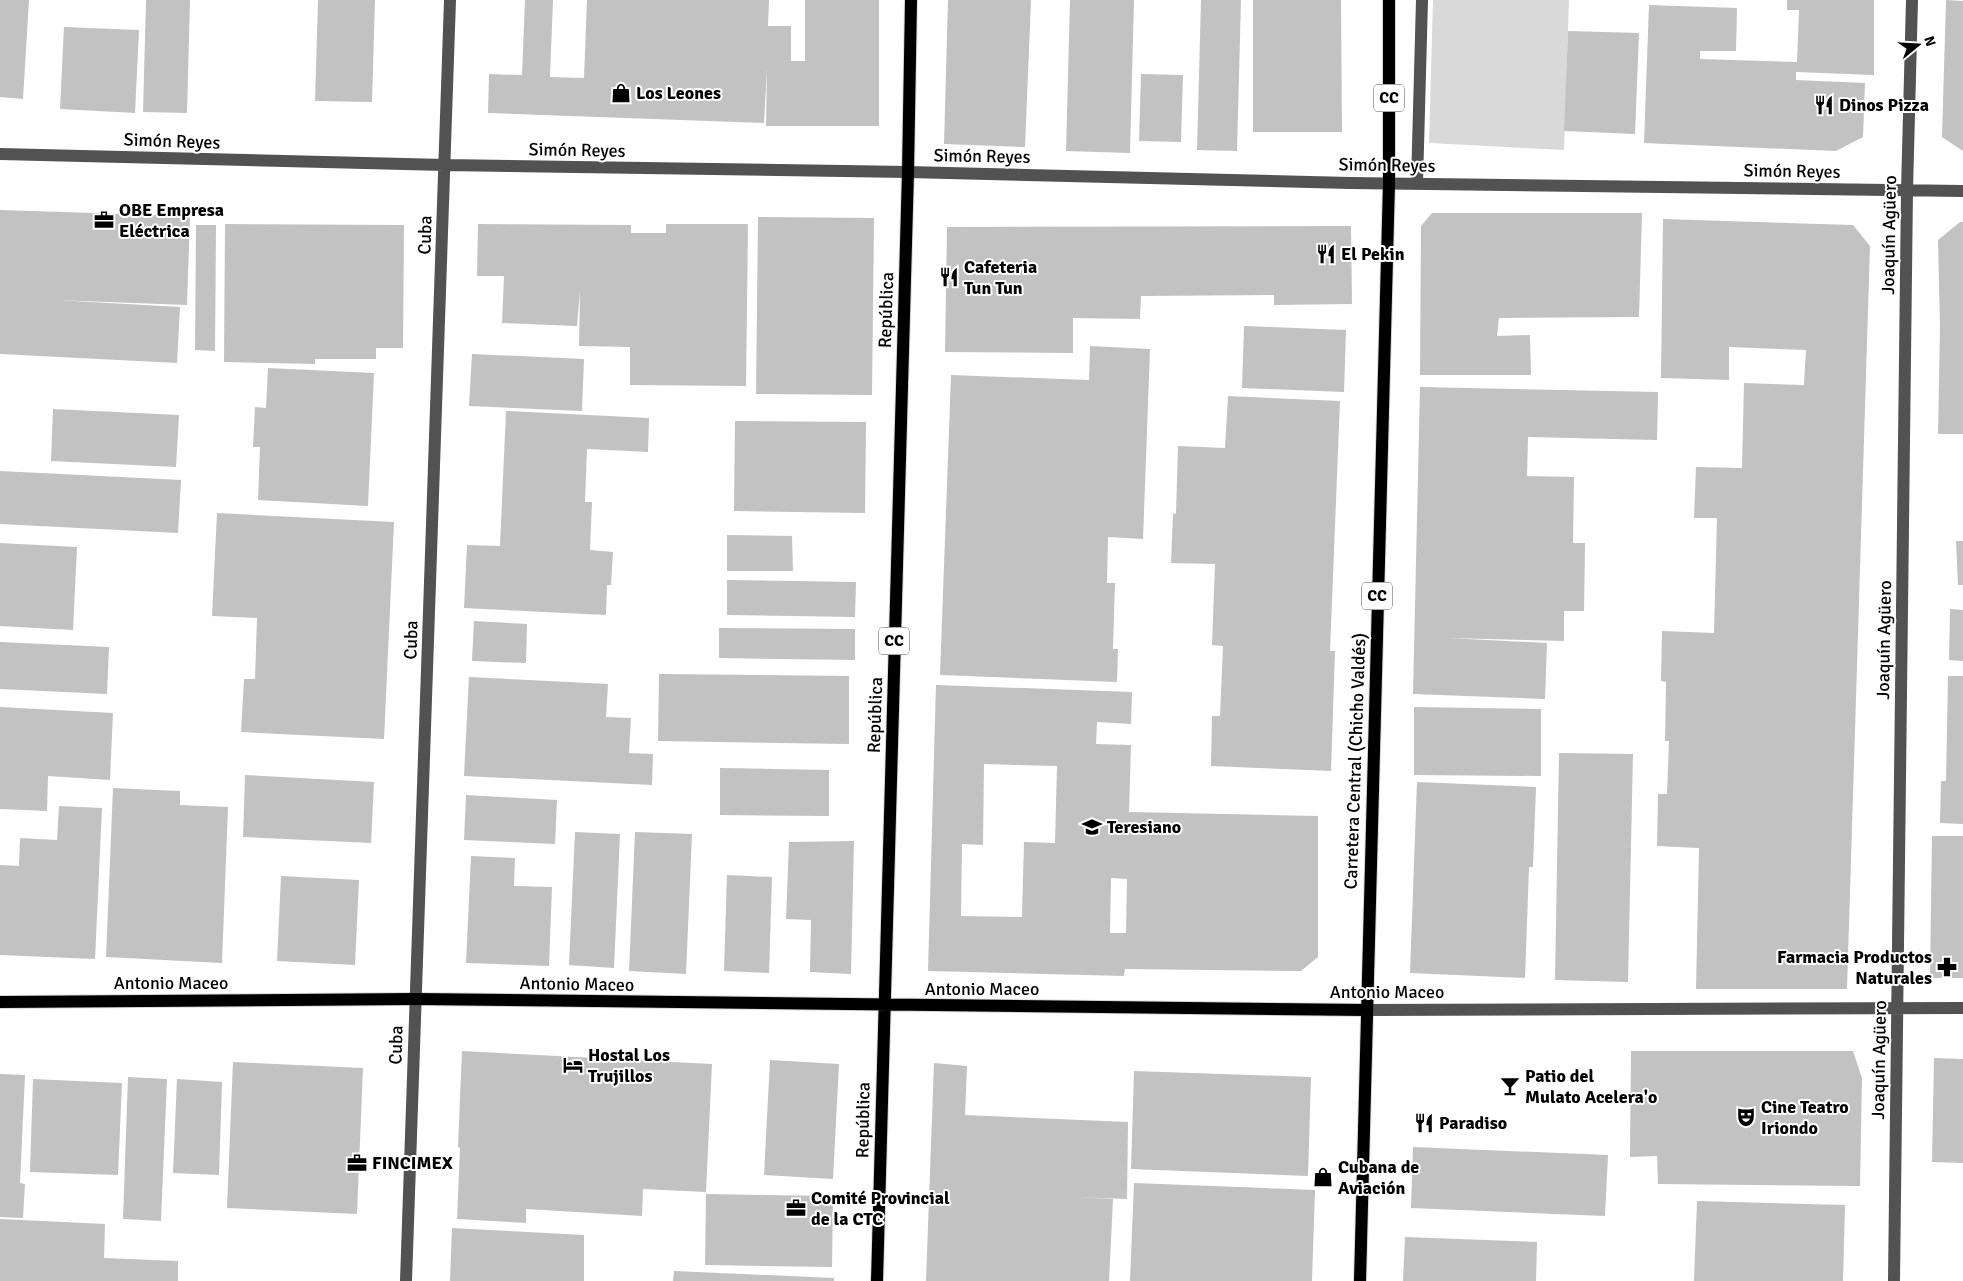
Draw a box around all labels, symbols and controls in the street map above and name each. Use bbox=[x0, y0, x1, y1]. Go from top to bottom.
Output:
north arrow bbox=[1893, 20, 1943, 70]
text: N bbox=[1920, 34, 1939, 48]
shop icon: Los Leones bbox=[610, 82, 632, 104]
place label: Los Leones bbox=[636, 82, 721, 104]
road number: CC bbox=[1374, 85, 1404, 112]
restaurant icon: Dinos Pizza bbox=[1813, 94, 1835, 116]
place label: Dinos Pizza bbox=[1839, 94, 1929, 116]
street label: Simón Reyes bbox=[123, 128, 221, 154]
street label: Simón Reyes bbox=[528, 138, 626, 162]
street label: Simón Reyes bbox=[933, 144, 1031, 168]
street label: Simón Reyes bbox=[1338, 153, 1436, 177]
street label: Simón Reyes bbox=[1743, 159, 1841, 183]
street label: Joaquín Agüero bbox=[1877, 175, 1901, 295]
place label: OBE Empresa Eléctrica bbox=[119, 199, 224, 242]
office icon: OBE Empresa Eléctrica bbox=[93, 209, 115, 231]
street label: Cuba bbox=[413, 215, 437, 255]
restaurant icon: El Pekin bbox=[1315, 243, 1337, 265]
place label: El Pekin bbox=[1341, 243, 1405, 265]
place label: Cafeteria Tun Tun bbox=[964, 256, 1037, 299]
restaurant icon: Cafeteria Tun Tun bbox=[938, 266, 960, 288]
street label: República bbox=[874, 272, 898, 348]
street label: Joaquín Agüero bbox=[1872, 580, 1896, 700]
road number: CC bbox=[1362, 582, 1392, 610]
street label: Cuba bbox=[399, 620, 423, 660]
road number: CC bbox=[879, 627, 909, 654]
street label: Carretera Central (Chicho Valdés) bbox=[1340, 632, 1370, 890]
street label: República bbox=[863, 677, 887, 753]
school or university icon: Teresiano bbox=[1081, 816, 1103, 838]
place label: Teresiano bbox=[1107, 816, 1181, 838]
place label: Farmacia Productos Naturales bbox=[1777, 946, 1932, 989]
pharmacy icon: Farmacia Productos Naturales bbox=[1936, 956, 1958, 978]
street label: Antonio Maceo bbox=[114, 972, 228, 994]
street label: Antonio Maceo bbox=[519, 972, 635, 996]
street label: Antonio Maceo bbox=[925, 978, 1039, 1000]
street label: Antonio Maceo bbox=[1330, 981, 1444, 1003]
street label: Joaquín Agüero bbox=[1867, 1000, 1891, 1120]
street label: Cuba bbox=[384, 1025, 408, 1065]
place label: Hostal Los Trujillos bbox=[588, 1044, 670, 1087]
hotel icon: Hostal Los Trujillos bbox=[562, 1054, 584, 1076]
place label: Patio del Mulato Acelera'o bbox=[1525, 1065, 1657, 1108]
bar icon: Patio del Mulato Acelera'o bbox=[1499, 1075, 1521, 1097]
street label: República bbox=[851, 1082, 875, 1158]
place label: Cine Teatro Iriondo bbox=[1761, 1096, 1849, 1139]
theatre icon: Cine Teatro Iriondo bbox=[1735, 1106, 1757, 1128]
restaurant icon: Paradiso bbox=[1413, 1112, 1435, 1134]
place label: Paradiso bbox=[1439, 1112, 1507, 1134]
office icon: FINCIMEX bbox=[346, 1152, 368, 1174]
place label: FINCIMEX bbox=[372, 1152, 453, 1174]
place label: Cubana de Aviación bbox=[1338, 1156, 1419, 1199]
shop icon: Cubana de Aviación bbox=[1312, 1166, 1334, 1188]
place label: Comité Provincial de la CTC bbox=[811, 1187, 950, 1230]
office icon: Comité Provincial de la CTC bbox=[785, 1197, 807, 1219]

